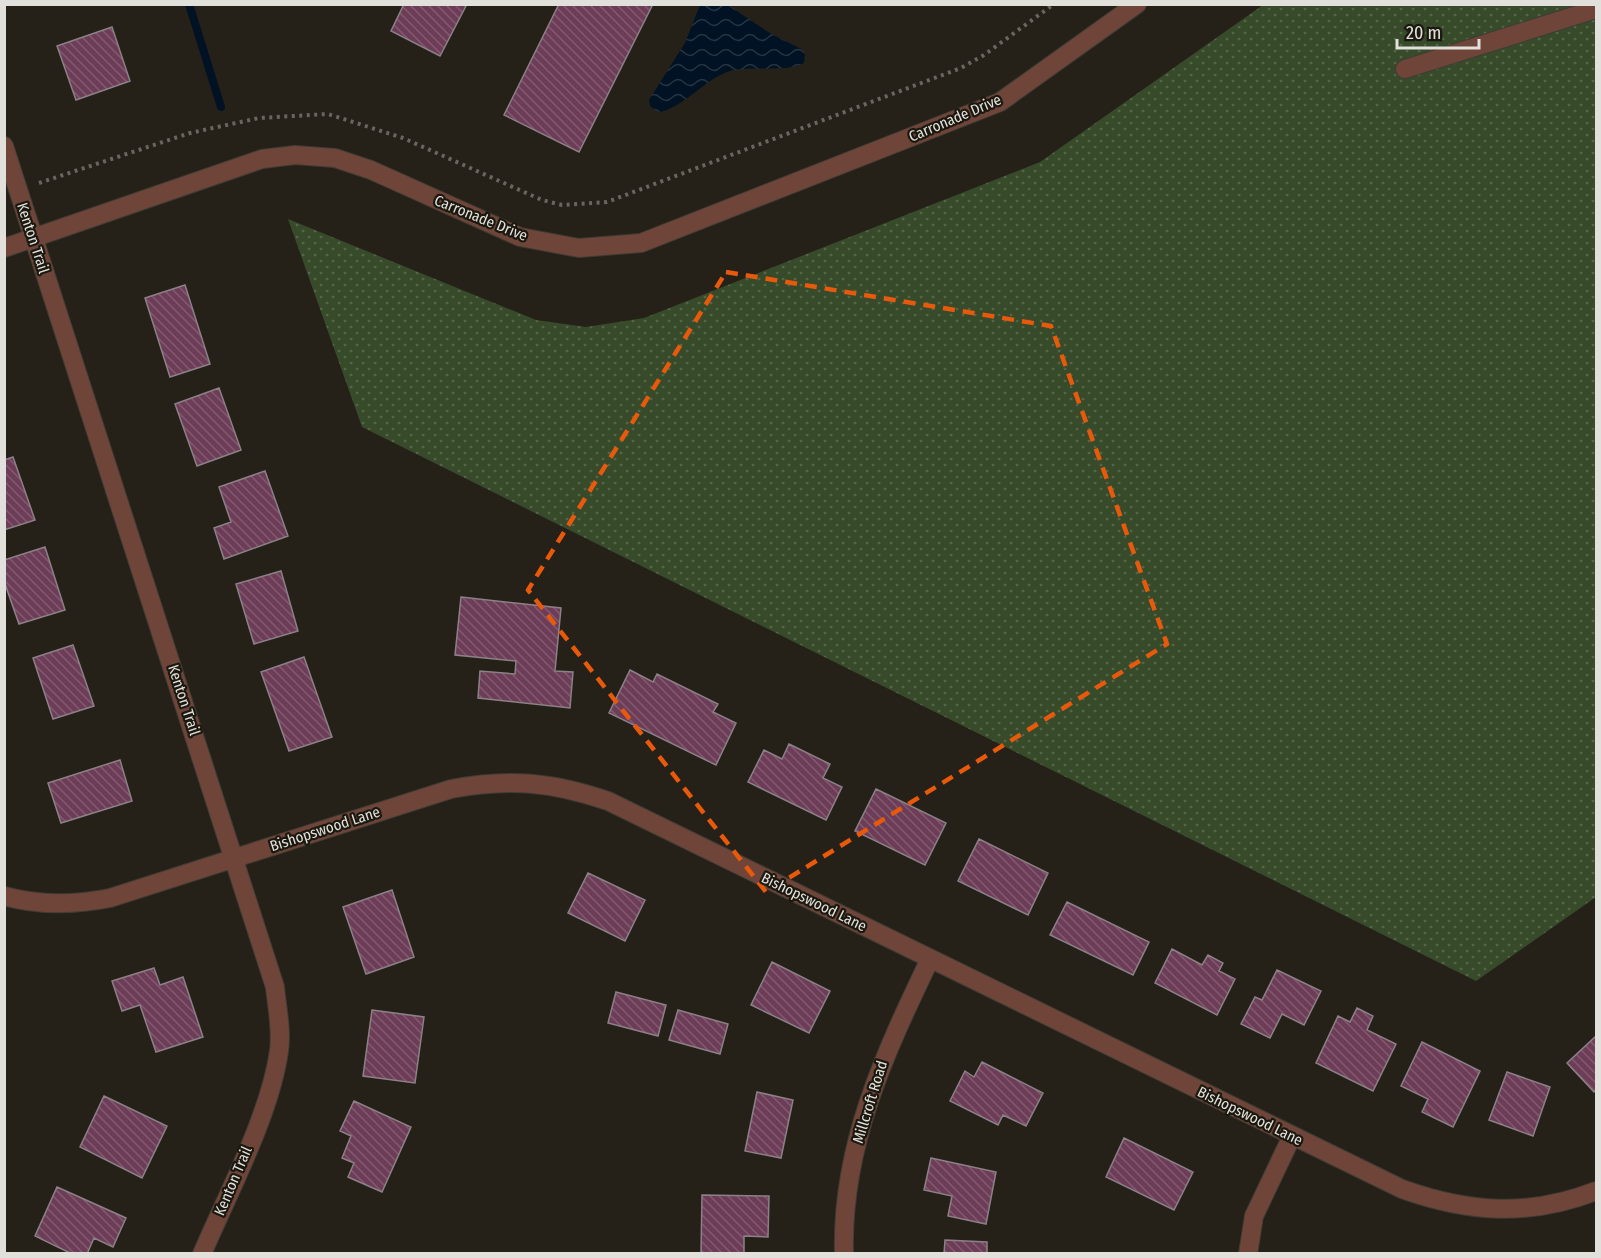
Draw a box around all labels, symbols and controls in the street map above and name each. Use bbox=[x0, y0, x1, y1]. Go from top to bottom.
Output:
scale bar bbox=[1397, 12, 1480, 50]
text: 20 m bbox=[1406, 22, 1441, 44]
street label: Carronade Drive bbox=[906, 90, 1004, 146]
street label: Carronade Drive bbox=[432, 191, 530, 245]
street label: Kenton Trail bbox=[13, 200, 53, 276]
street label: Kenton Trail bbox=[164, 662, 204, 738]
street label: Bishopswood Lane bbox=[268, 803, 382, 855]
street label: Bishopswood Lane bbox=[758, 869, 870, 935]
street label: Millcroft Road bbox=[849, 1058, 891, 1146]
street label: Bishopswood Lane bbox=[1194, 1083, 1306, 1149]
street label: Kenton Trail bbox=[210, 1144, 256, 1218]

